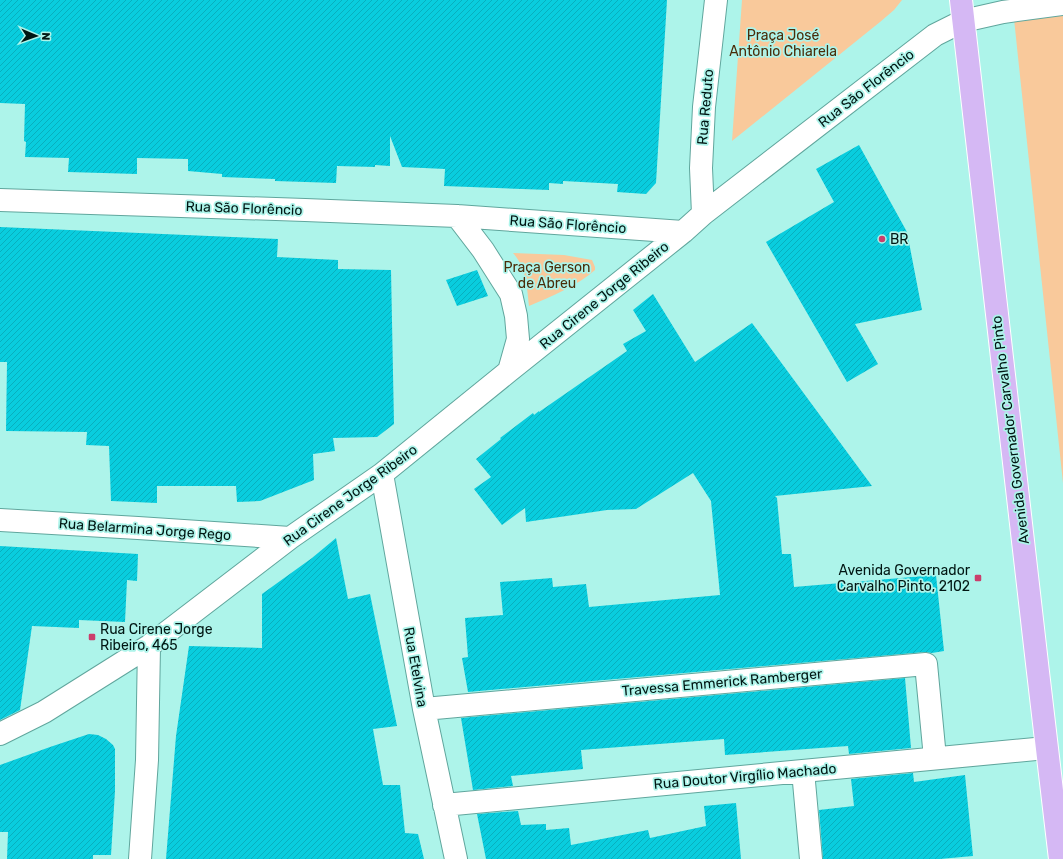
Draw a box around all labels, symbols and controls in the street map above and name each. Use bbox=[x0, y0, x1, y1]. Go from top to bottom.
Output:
north arrow bbox=[16, 16, 56, 56]
park label: Praça José Antônio Chiarela bbox=[729, 27, 837, 60]
text: N bbox=[39, 32, 52, 41]
street label: Rua São Florêncio bbox=[815, 46, 918, 131]
street label: Rua Reduto bbox=[694, 68, 717, 146]
street label: Rua São Florêncio bbox=[185, 198, 303, 219]
street label: Rua São Florêncio bbox=[509, 212, 627, 237]
place label: BR bbox=[890, 231, 909, 248]
marker: BR bbox=[877, 234, 887, 244]
street label: Rua Cirene Jorge Ribeiro bbox=[536, 238, 672, 353]
park label: Praça Gerson de Abreu bbox=[503, 259, 591, 292]
street label: Avenida Governador Carvalho Pinto bbox=[988, 315, 1033, 545]
street label: Rua Cirene Jorge Ribeiro bbox=[280, 441, 421, 550]
street label: Rua Belarmina Jorge Rego bbox=[58, 515, 232, 544]
place label: Avenida Governador Carvalho Pinto, 2102 bbox=[837, 562, 971, 595]
marker: Avenida Governador Carvalho Pinto, 2102 bbox=[973, 573, 983, 583]
place label: Rua Cirene Jorge Ribeiro, 465 bbox=[100, 621, 213, 654]
street label: Rua Etelvina bbox=[400, 626, 431, 709]
marker: Rua Cirene Jorge Ribeiro, 465 bbox=[87, 632, 97, 642]
street label: Travessa Emmerick Ramberger bbox=[621, 665, 824, 700]
street label: Rua Doutor Virgílio Machado bbox=[653, 760, 837, 793]

